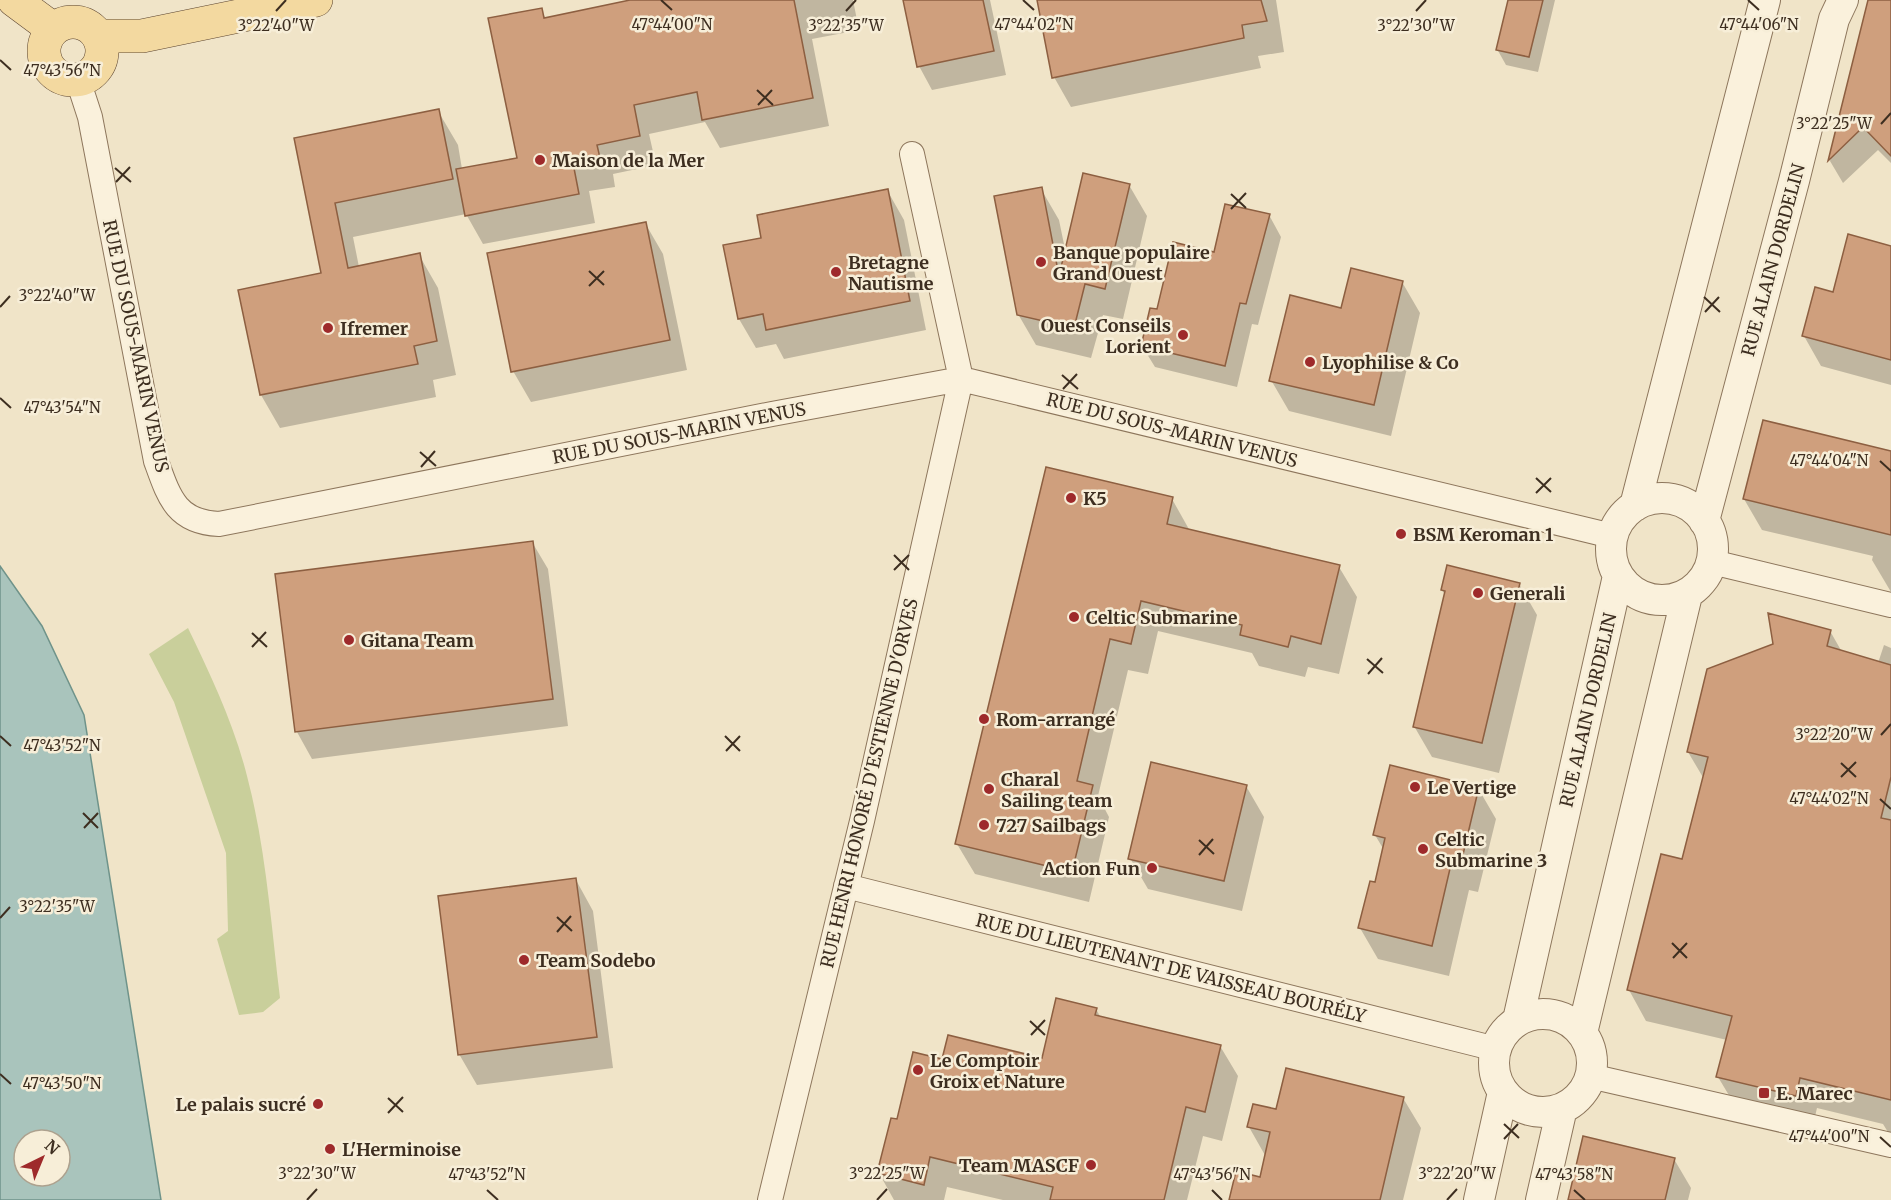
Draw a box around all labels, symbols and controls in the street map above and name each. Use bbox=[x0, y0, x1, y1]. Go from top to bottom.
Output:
text: 47°44'00"N bbox=[632, 15, 713, 34]
text: 47°44'02"N bbox=[994, 15, 1074, 34]
text: 47°44'06"N bbox=[1719, 15, 1799, 34]
text: 3°22'40"W bbox=[238, 16, 315, 35]
text: 3°22'35"W bbox=[808, 16, 885, 35]
text: 3°22'30"W bbox=[1377, 16, 1456, 35]
text: 47°43'56"N bbox=[23, 61, 101, 80]
text: 3°22'25"W bbox=[1796, 114, 1873, 133]
place label: Maison de la Mer bbox=[552, 149, 705, 172]
marker: Maison de la Mer bbox=[533, 153, 547, 167]
street label: RUE ALAIN DORDELIN bbox=[1736, 161, 1810, 359]
street label: RUE DU SOUS-MARIN VENUS bbox=[98, 217, 174, 475]
place label: Banque populaire Grand Ouest bbox=[1053, 241, 1210, 285]
place label: Bretagne Nautisme bbox=[848, 251, 934, 295]
marker: Banque populaire Grand Ouest bbox=[1034, 255, 1048, 269]
marker: Bretagne Nautisme bbox=[829, 265, 843, 279]
text: 3°22'40"W bbox=[19, 286, 96, 305]
place label: Ouest Conseils Lorient bbox=[1041, 314, 1172, 358]
place label: Ifremer bbox=[340, 317, 408, 340]
marker: Ifremer bbox=[321, 321, 335, 335]
marker: Ouest Conseils Lorient bbox=[1176, 328, 1190, 342]
place label: Lyophilise & Co bbox=[1322, 351, 1459, 374]
marker: Lyophilise & Co bbox=[1303, 355, 1317, 369]
street label: RUE DU SOUS-MARIN VENUS bbox=[1044, 388, 1300, 472]
street label: RUE DU SOUS-MARIN VENUS bbox=[550, 397, 808, 469]
text: 47°43'54"N bbox=[23, 398, 101, 417]
text: 47°44'04"N bbox=[1790, 451, 1869, 470]
place label: K5 bbox=[1083, 487, 1107, 510]
marker: K5 bbox=[1064, 491, 1078, 505]
place label: BSM Keroman 1 bbox=[1413, 523, 1553, 546]
marker: BSM Keroman 1 bbox=[1394, 527, 1408, 541]
place label: Generali bbox=[1490, 582, 1565, 605]
marker: Generali bbox=[1471, 586, 1485, 600]
street label: RUE HENRI HONORÉ D'ESTIENNE D'ORVES bbox=[815, 596, 923, 970]
place label: Celtic Submarine bbox=[1086, 606, 1238, 629]
marker: Celtic Submarine bbox=[1067, 610, 1081, 624]
street label: RUE ALAIN DORDELIN bbox=[1554, 611, 1622, 809]
place label: Gitana Team bbox=[361, 629, 474, 652]
marker: Gitana Team bbox=[342, 633, 356, 647]
place label: Rom-arrangé bbox=[996, 708, 1115, 731]
marker: Rom-arrangé bbox=[977, 712, 991, 726]
text: 3°22'20"W bbox=[1795, 725, 1874, 744]
text: 47°43'52"N bbox=[23, 736, 101, 755]
place label: Charal Sailing team bbox=[1001, 768, 1112, 812]
place label: Le Vertige bbox=[1427, 776, 1516, 799]
marker: Le Vertige bbox=[1408, 780, 1422, 794]
marker: Charal Sailing team bbox=[982, 782, 996, 796]
text: 47°44'02"N bbox=[1789, 789, 1869, 808]
place label: 727 Sailbags bbox=[996, 814, 1106, 837]
marker: 727 Sailbags bbox=[977, 818, 991, 832]
place label: Celtic Submarine 3 bbox=[1435, 828, 1547, 872]
marker: Celtic Submarine 3 bbox=[1416, 842, 1430, 856]
place label: Action Fun bbox=[1042, 857, 1140, 880]
marker: Action Fun bbox=[1145, 861, 1159, 875]
text: 3°22'35"W bbox=[19, 897, 96, 916]
street label: RUE DU LIEUTENANT DE VAISSEAU BOURÉLY bbox=[974, 908, 1369, 1028]
place label: Team Sodebo bbox=[536, 949, 656, 972]
marker: Team Sodebo bbox=[517, 953, 531, 967]
place label: Le Comptoir Groix et Nature bbox=[930, 1049, 1065, 1093]
marker: Le Comptoir Groix et Nature bbox=[911, 1063, 925, 1077]
text: 47°43'50"N bbox=[23, 1074, 102, 1093]
place label: E. Marec bbox=[1776, 1082, 1853, 1105]
marker: E. Marec bbox=[1757, 1086, 1771, 1100]
place label: Le palais sucré bbox=[175, 1093, 306, 1116]
marker: Le palais sucré bbox=[311, 1097, 325, 1111]
text: 47°44'00"N bbox=[1789, 1127, 1870, 1146]
north arrow bbox=[12, 1128, 72, 1188]
text: N bbox=[41, 1135, 64, 1159]
place label: L'Herminoise bbox=[342, 1138, 461, 1161]
marker: L'Herminoise bbox=[323, 1142, 337, 1156]
place label: Team MASCF bbox=[959, 1154, 1079, 1177]
marker: Team MASCF bbox=[1084, 1158, 1098, 1172]
text: 3°22'30"W bbox=[278, 1164, 357, 1183]
text: 3°22'25"W bbox=[849, 1164, 926, 1183]
text: 3°22'20"W bbox=[1418, 1164, 1497, 1183]
text: 47°43'52"N bbox=[448, 1165, 526, 1184]
text: 47°43'56"N bbox=[1173, 1165, 1251, 1184]
text: 47°43'58"N bbox=[1535, 1165, 1613, 1184]

